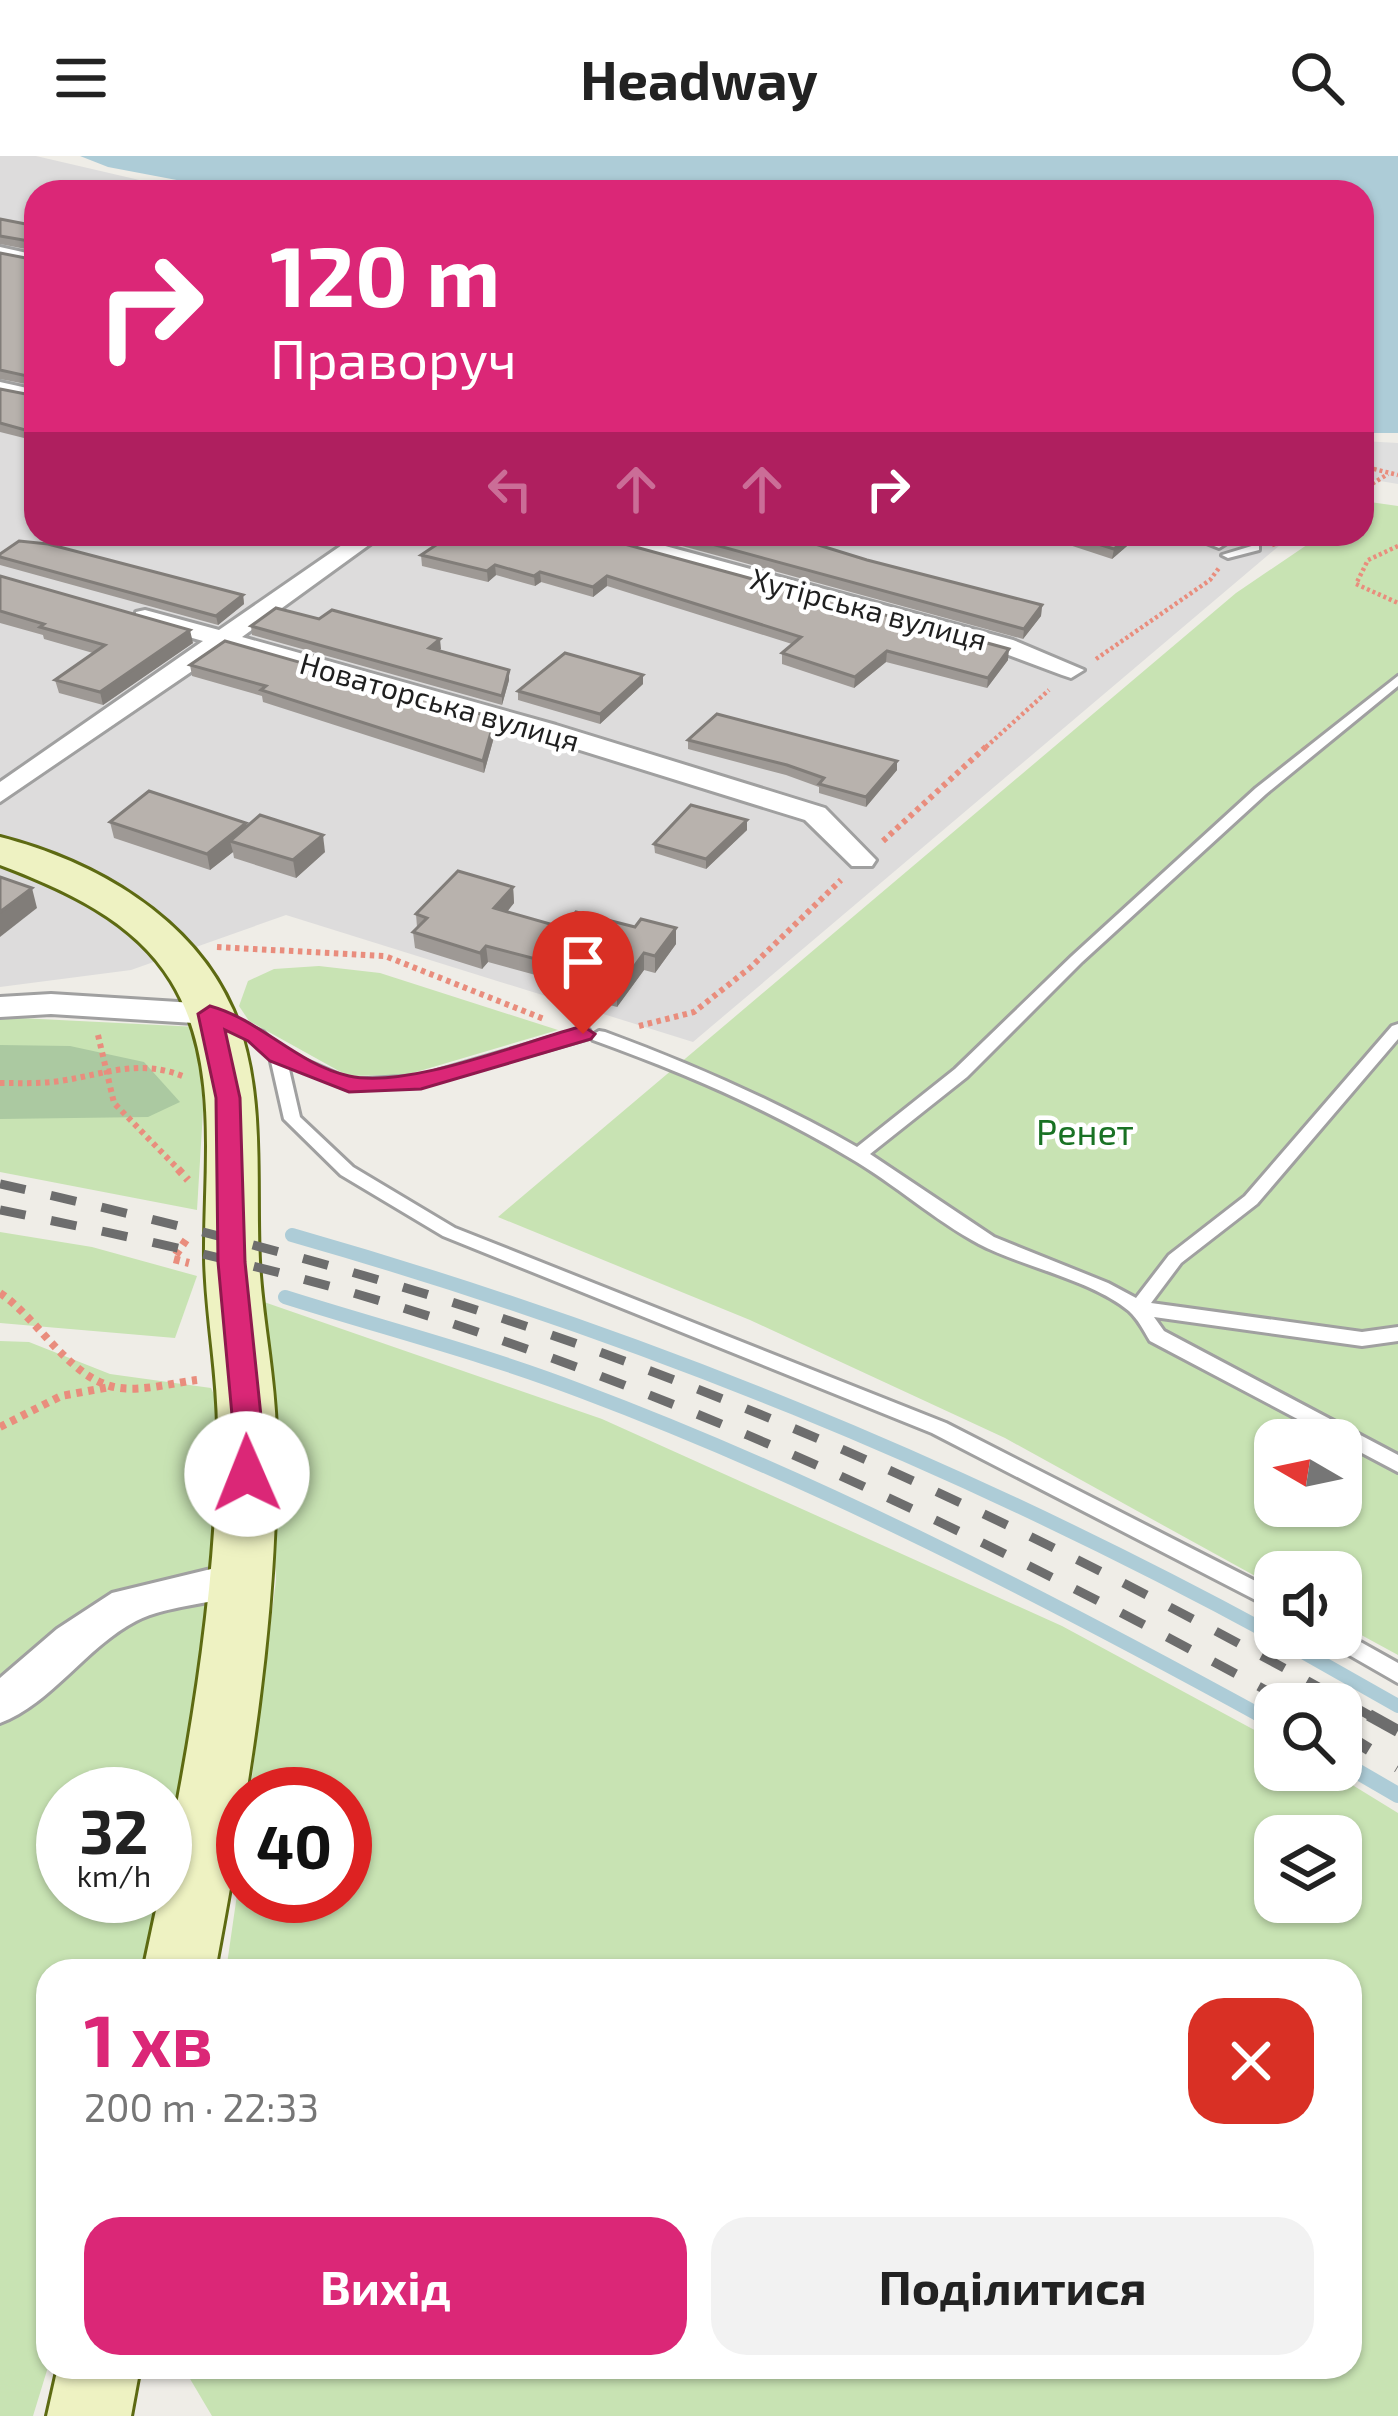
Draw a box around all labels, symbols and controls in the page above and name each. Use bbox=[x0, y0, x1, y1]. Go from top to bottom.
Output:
icon: menu bbox=[48, 45, 114, 111]
icon: search bbox=[1284, 45, 1350, 111]
text: Headway bbox=[580, 46, 818, 111]
text: 120 m bbox=[270, 223, 500, 324]
icon: right bbox=[72, 228, 228, 384]
text: Праворуч bbox=[270, 325, 517, 390]
icon: left bbox=[477, 456, 543, 522]
icon: ahead bbox=[603, 456, 669, 522]
icon: ahead bbox=[729, 456, 795, 522]
icon: right bbox=[855, 456, 921, 522]
street label: Хутірська вулиця bbox=[747, 559, 991, 658]
street label: Новаторська вулиця bbox=[296, 644, 584, 759]
pin bbox=[532, 911, 634, 1034]
icon: arrive bbox=[550, 929, 616, 995]
park label: Ренет bbox=[1036, 1109, 1134, 1152]
position arrow bbox=[184, 1411, 310, 1537]
north arrow bbox=[1254, 1419, 1362, 1527]
map controls bbox=[1254, 1419, 1362, 1923]
button: sound bbox=[1254, 1551, 1362, 1659]
button: search bbox=[1254, 1683, 1362, 1791]
speed limit sign: 40 bbox=[216, 1767, 372, 1923]
text: 32 bbox=[80, 1794, 148, 1866]
button: layers bbox=[1254, 1815, 1362, 1923]
text: km/h bbox=[77, 1857, 151, 1893]
text: 1 хв bbox=[84, 1995, 213, 2081]
button: close bbox=[1188, 1998, 1314, 2124]
text: 200 m · 22:33 bbox=[84, 2083, 319, 2130]
button: Вихід bbox=[84, 2217, 687, 2355]
button: Поділитися bbox=[711, 2217, 1314, 2355]

